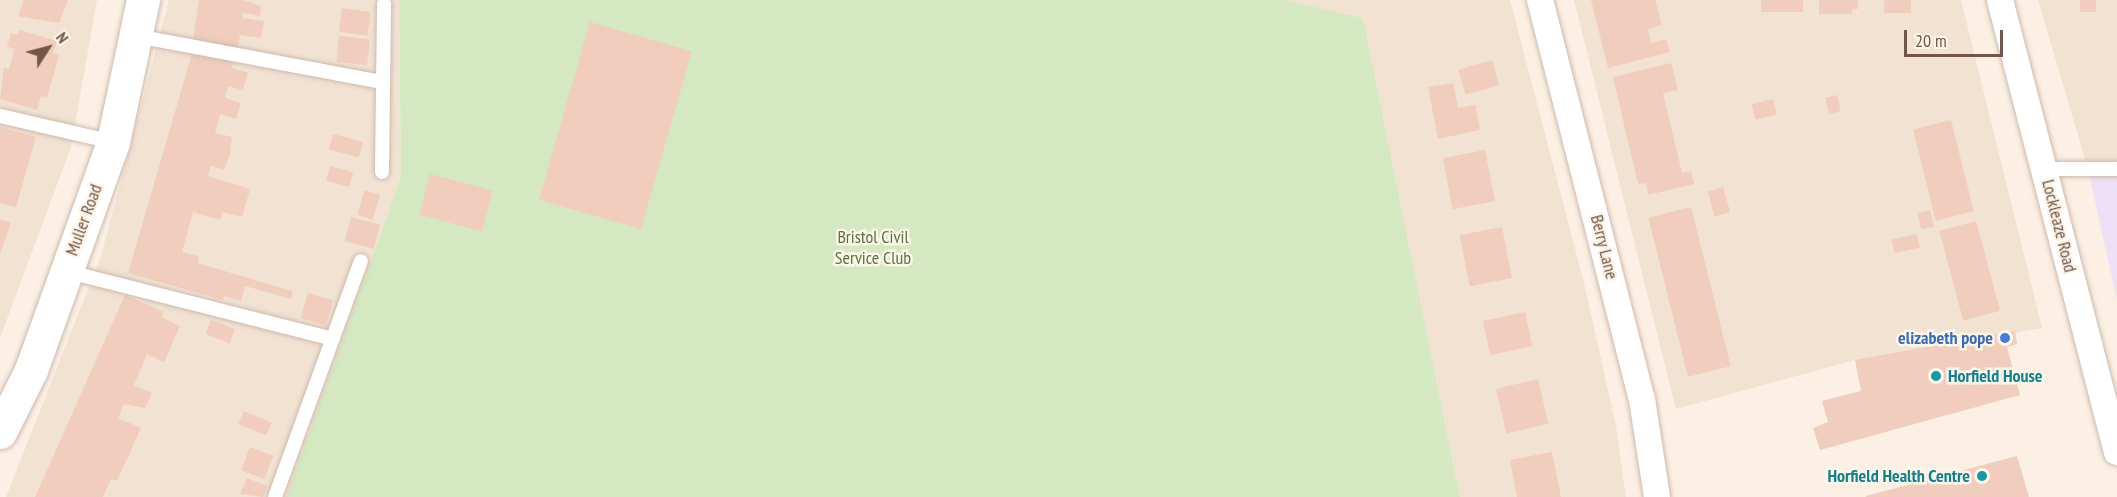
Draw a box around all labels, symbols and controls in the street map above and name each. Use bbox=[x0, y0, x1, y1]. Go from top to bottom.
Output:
north arrow bbox=[18, 18, 78, 78]
scale bar bbox=[1907, 18, 2006, 56]
text: N bbox=[52, 28, 73, 47]
text: 20 m bbox=[1915, 29, 1947, 52]
street label: Lockleaze Road bbox=[2037, 177, 2081, 275]
street label: Muller Road bbox=[61, 181, 107, 259]
street label: Berry Lane bbox=[1586, 212, 1622, 282]
park label: Bristol Civil Service Club bbox=[835, 227, 911, 270]
place label: elizabeth pope bbox=[1898, 327, 1993, 349]
marker: elizabeth pope bbox=[1998, 331, 2012, 345]
place label: Horfield House bbox=[1948, 365, 2043, 387]
marker: Horfield House bbox=[1929, 369, 1943, 383]
place label: Horfield Health Centre bbox=[1827, 465, 1970, 487]
marker: Horfield Health Centre bbox=[1975, 469, 1989, 483]

